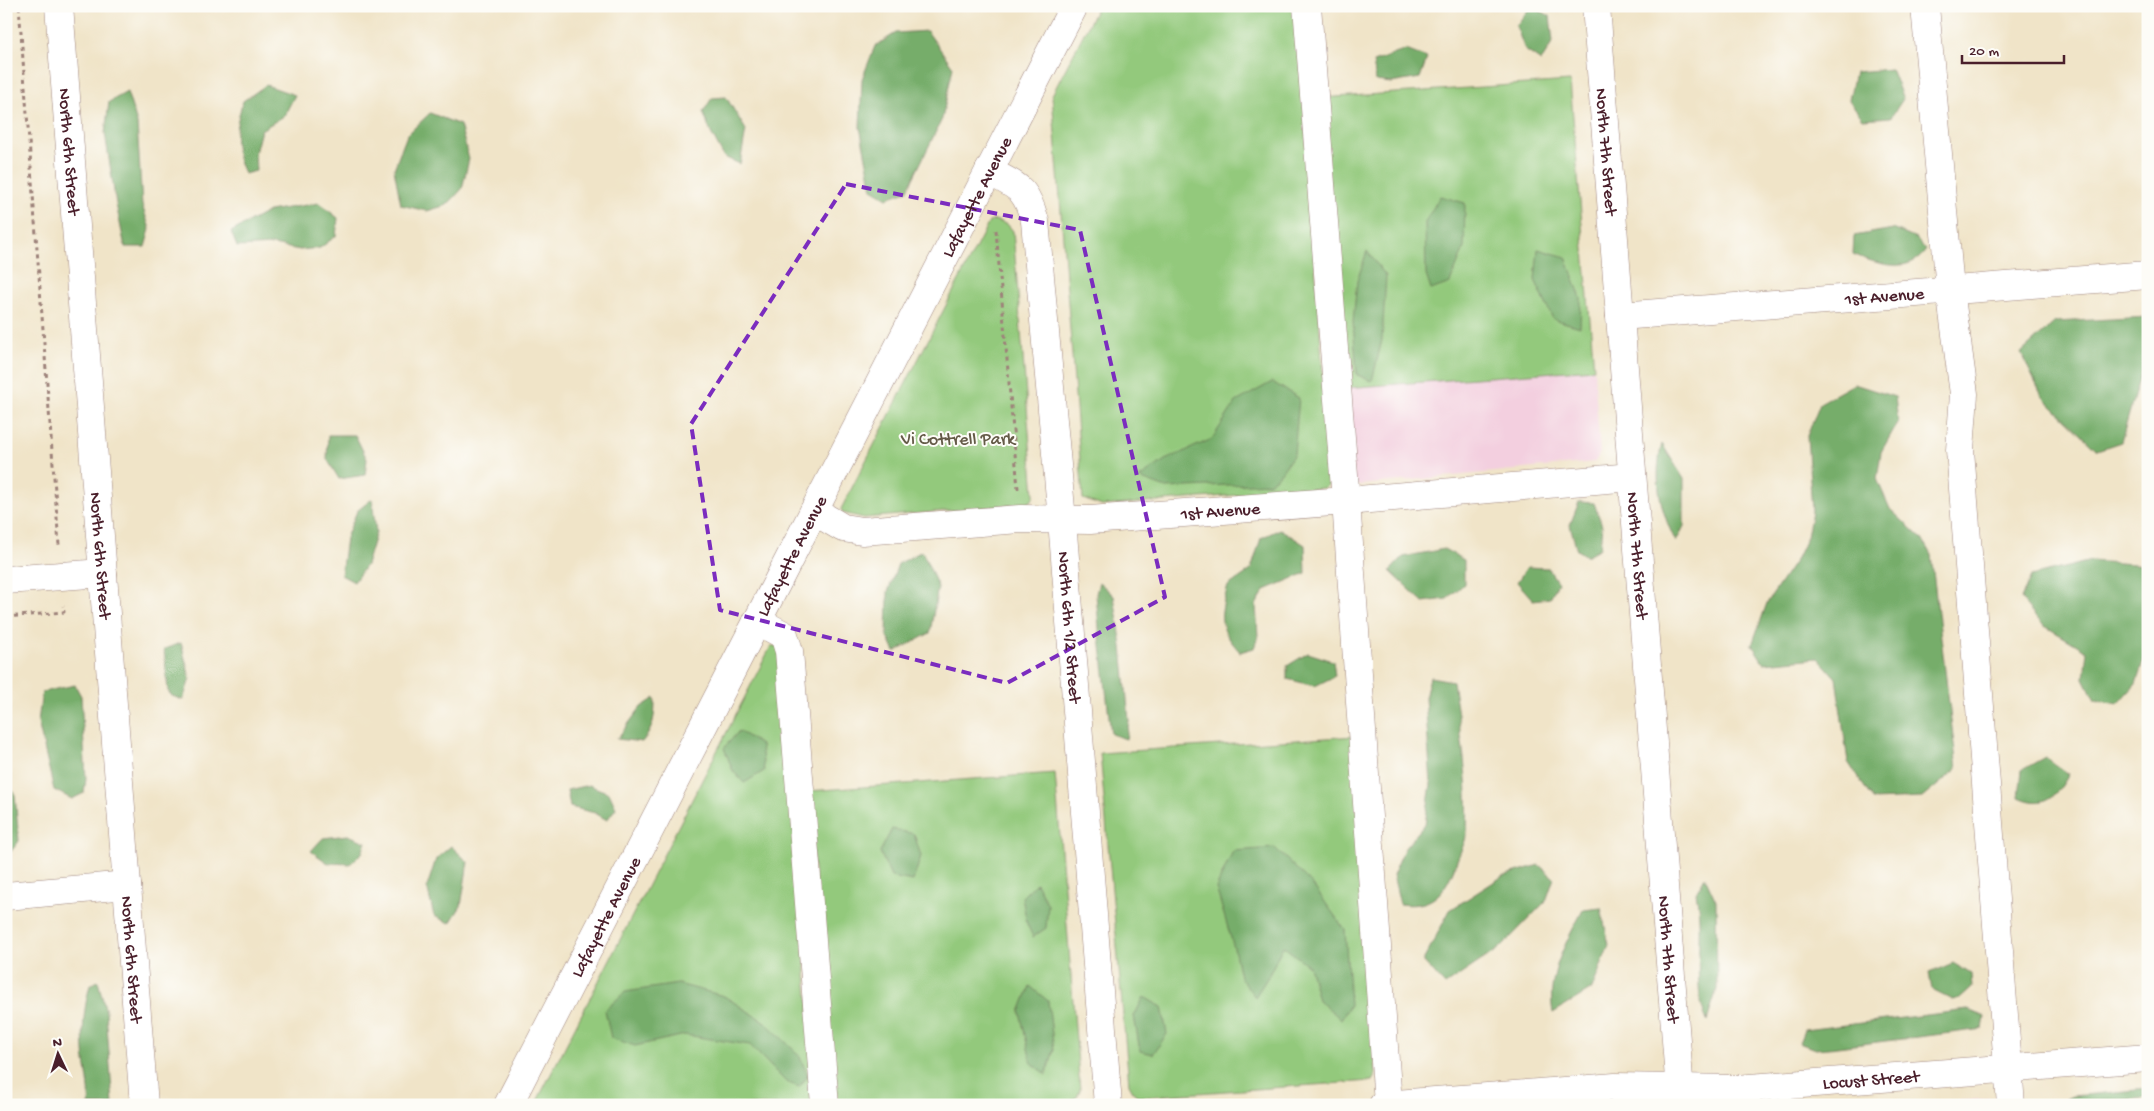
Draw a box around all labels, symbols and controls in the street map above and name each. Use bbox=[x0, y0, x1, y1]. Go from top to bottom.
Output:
scale bar bbox=[1962, 32, 2064, 64]
text: 20 m bbox=[1969, 43, 1999, 61]
street label: North 7th Street bbox=[1589, 87, 1620, 218]
street label: North 6th Street bbox=[52, 88, 83, 218]
street label: Lafayette Avenue bbox=[938, 133, 1018, 261]
street label: 1st Avenue bbox=[1843, 284, 1926, 312]
park label: Vi Cottrell Park bbox=[900, 430, 1017, 451]
street label: North 6th Street bbox=[84, 491, 114, 621]
street label: North 7th Street bbox=[1621, 491, 1652, 622]
street label: Lafayette Avenue bbox=[753, 492, 833, 621]
street label: 1st Avenue bbox=[1179, 499, 1262, 526]
street label: North 6th 1/2 Street bbox=[1052, 551, 1084, 705]
street label: Lafayette Avenue bbox=[568, 853, 647, 981]
street label: North 6th Street bbox=[115, 895, 146, 1025]
street label: North 7th Street bbox=[1652, 895, 1683, 1025]
north arrow bbox=[32, 1028, 82, 1078]
text: N bbox=[52, 1035, 62, 1052]
street label: Locust Street bbox=[1822, 1067, 1922, 1095]

